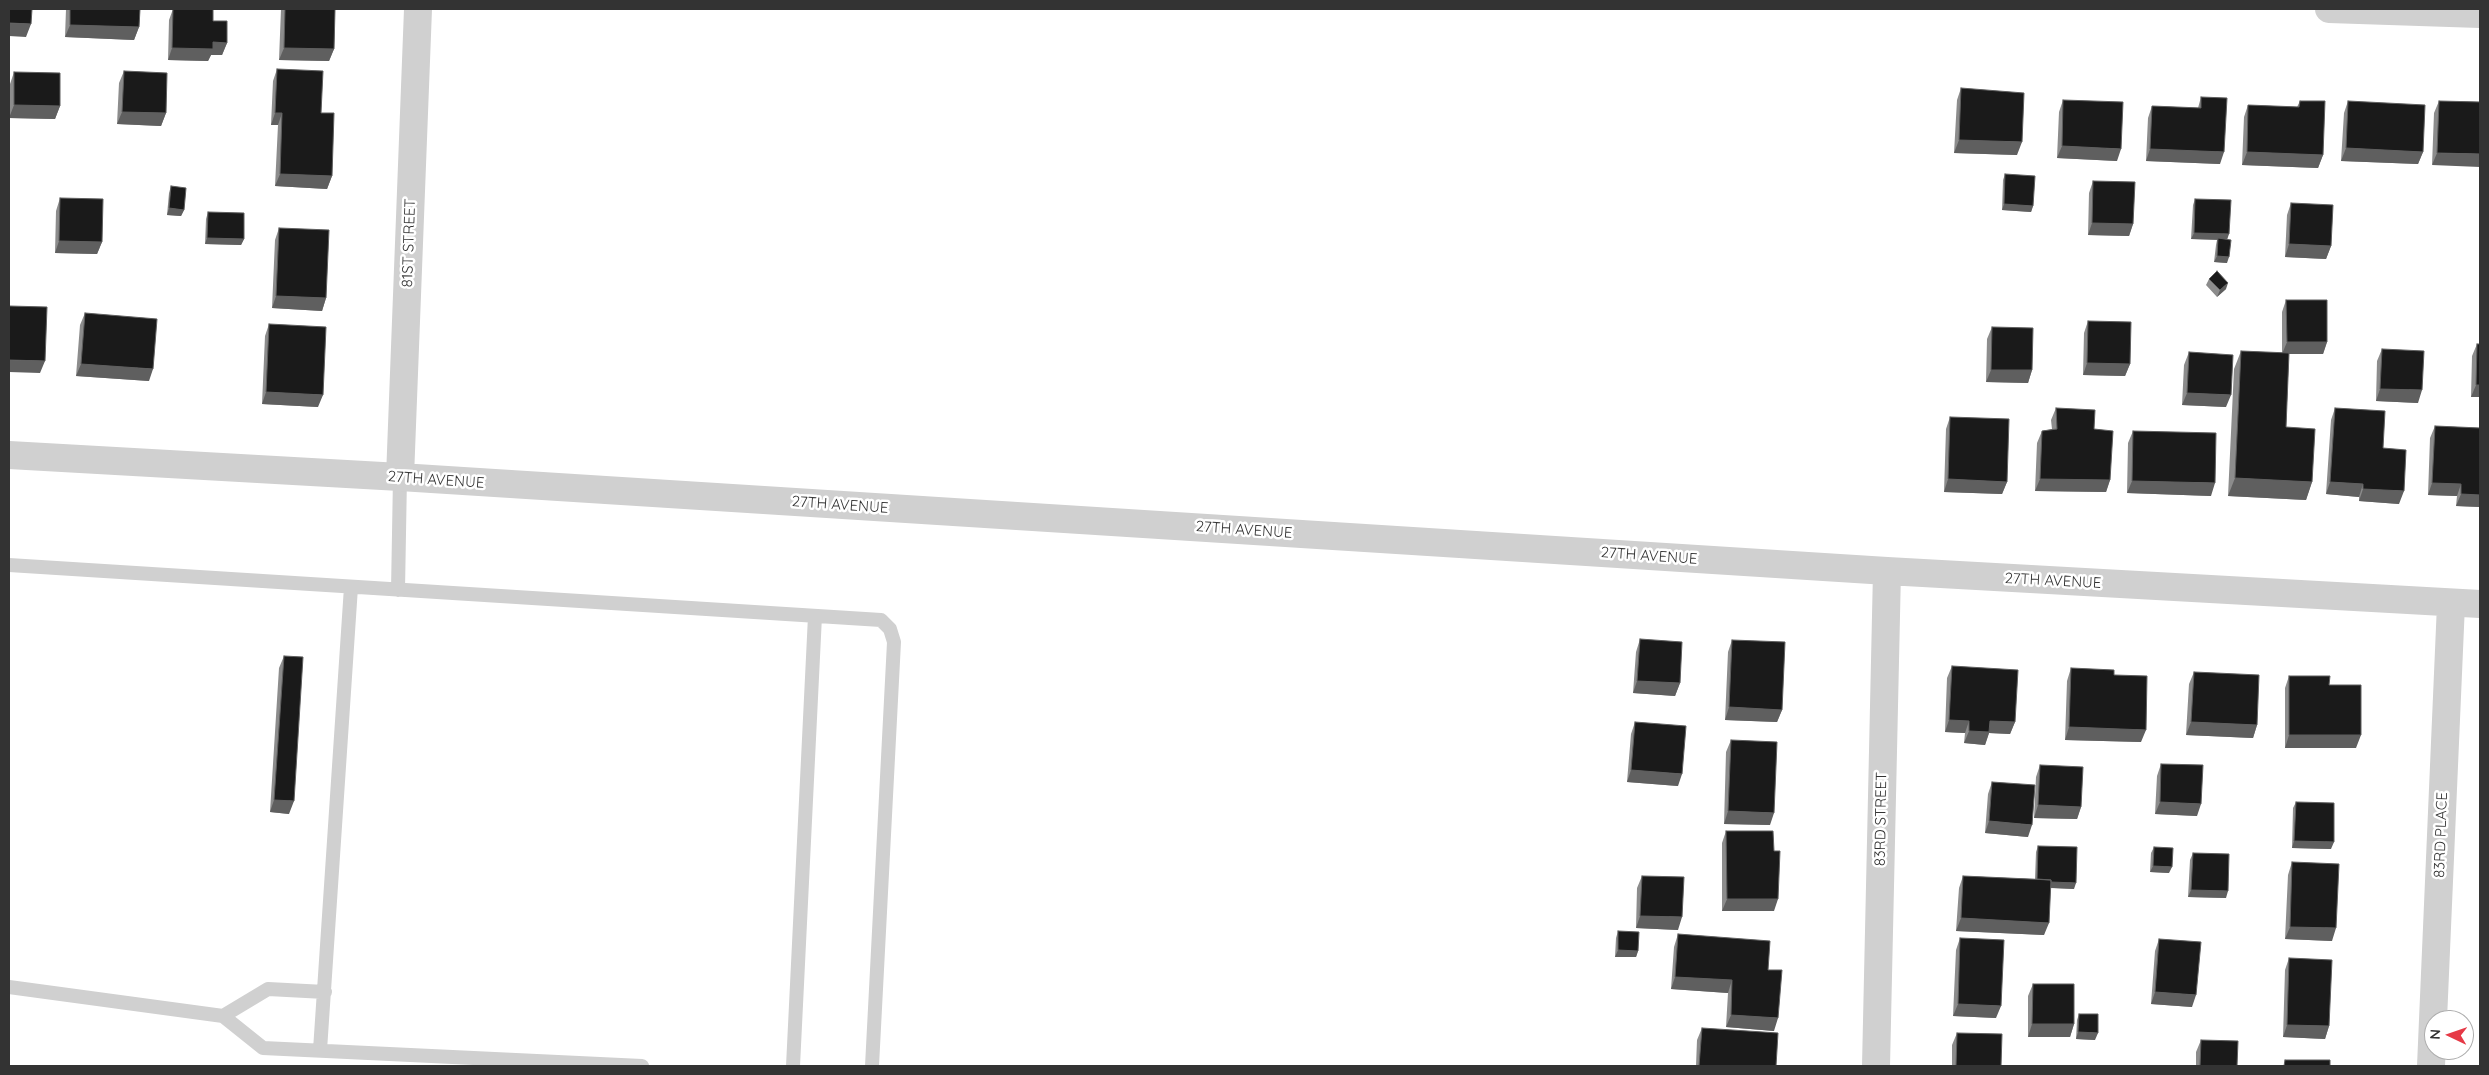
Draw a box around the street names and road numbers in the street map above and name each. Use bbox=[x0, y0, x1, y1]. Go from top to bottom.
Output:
street label: 81ST STREET bbox=[398, 198, 420, 288]
street label: 27TH AVENUE bbox=[387, 468, 485, 492]
street label: 27TH AVENUE bbox=[791, 493, 889, 517]
street label: 27TH AVENUE bbox=[1195, 518, 1293, 542]
street label: 27TH AVENUE bbox=[1600, 544, 1698, 568]
street label: 27TH AVENUE bbox=[2004, 569, 2102, 593]
street label: 83RD STREET bbox=[1871, 772, 1891, 866]
street label: 83RD PLACE bbox=[2431, 792, 2451, 878]

